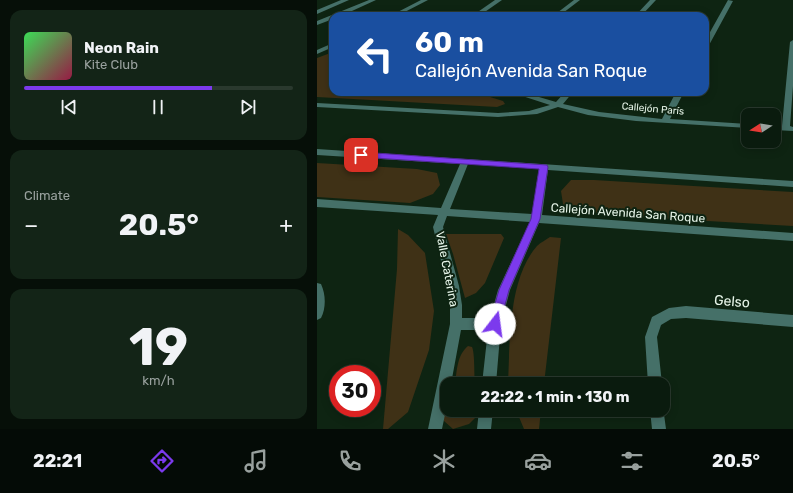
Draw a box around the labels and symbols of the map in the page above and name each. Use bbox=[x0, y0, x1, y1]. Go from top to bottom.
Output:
street label: Callejón París bbox=[621, 100, 685, 118]
north arrow bbox=[741, 108, 781, 148]
pin bbox=[344, 138, 378, 172]
street label: Callejón Avenida San Roque bbox=[550, 201, 706, 225]
street label: Valle Caterina bbox=[433, 230, 461, 308]
street label: Gelso bbox=[713, 291, 751, 312]
position arrow bbox=[474, 303, 516, 345]
speed limit sign: 30 bbox=[329, 365, 381, 417]

